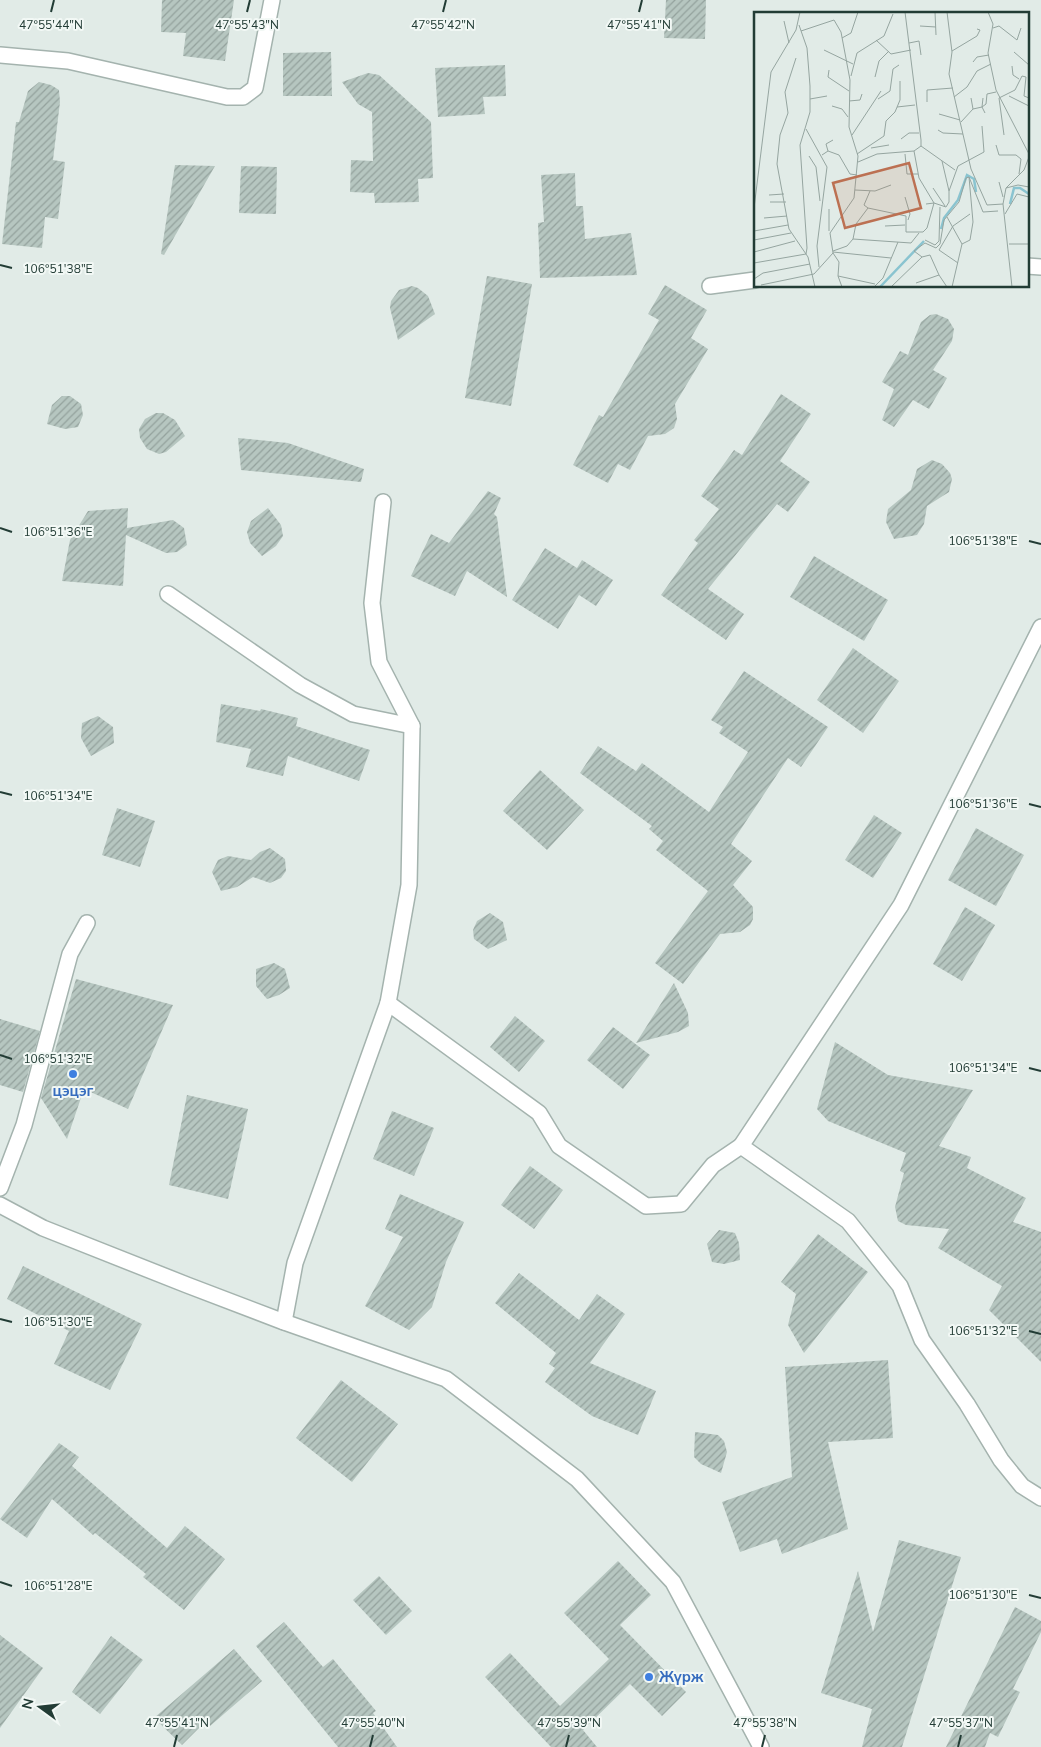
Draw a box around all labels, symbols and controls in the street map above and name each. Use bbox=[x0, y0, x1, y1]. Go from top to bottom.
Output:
inset map bbox=[754, 12, 1028, 288]
text: 47°55'44"N bbox=[19, 17, 83, 33]
text: 47°55'43"N bbox=[215, 17, 279, 33]
text: 47°55'42"N bbox=[411, 17, 475, 33]
text: 47°55'41"N bbox=[607, 17, 671, 33]
text: 106°51'38"E bbox=[23, 261, 93, 277]
text: 106°51'36"E bbox=[23, 524, 93, 540]
text: 106°51'38"E bbox=[948, 533, 1018, 549]
text: 106°51'34"E bbox=[23, 788, 93, 804]
text: 106°51'36"E bbox=[948, 796, 1018, 812]
text: 106°51'32"E bbox=[23, 1051, 93, 1067]
text: 106°51'34"E bbox=[948, 1060, 1018, 1076]
marker: цэцэг bbox=[67, 1068, 79, 1080]
place label: цэцэг bbox=[53, 1081, 94, 1101]
text: 106°51'30"E bbox=[23, 1314, 93, 1330]
text: 106°51'32"E bbox=[948, 1323, 1018, 1339]
text: 106°51'28"E bbox=[23, 1578, 93, 1594]
text: 106°51'30"E bbox=[948, 1587, 1018, 1603]
place label: Жүрж bbox=[659, 1667, 704, 1687]
marker: Жүрж bbox=[643, 1671, 655, 1683]
north arrow bbox=[15, 1682, 65, 1732]
text: N bbox=[17, 1696, 38, 1711]
text: 47°55'41"N bbox=[145, 1715, 209, 1731]
text: 47°55'40"N bbox=[341, 1715, 405, 1731]
text: 47°55'39"N bbox=[537, 1715, 601, 1731]
text: 47°55'38"N bbox=[733, 1715, 797, 1731]
text: 47°55'37"N bbox=[929, 1715, 993, 1731]

